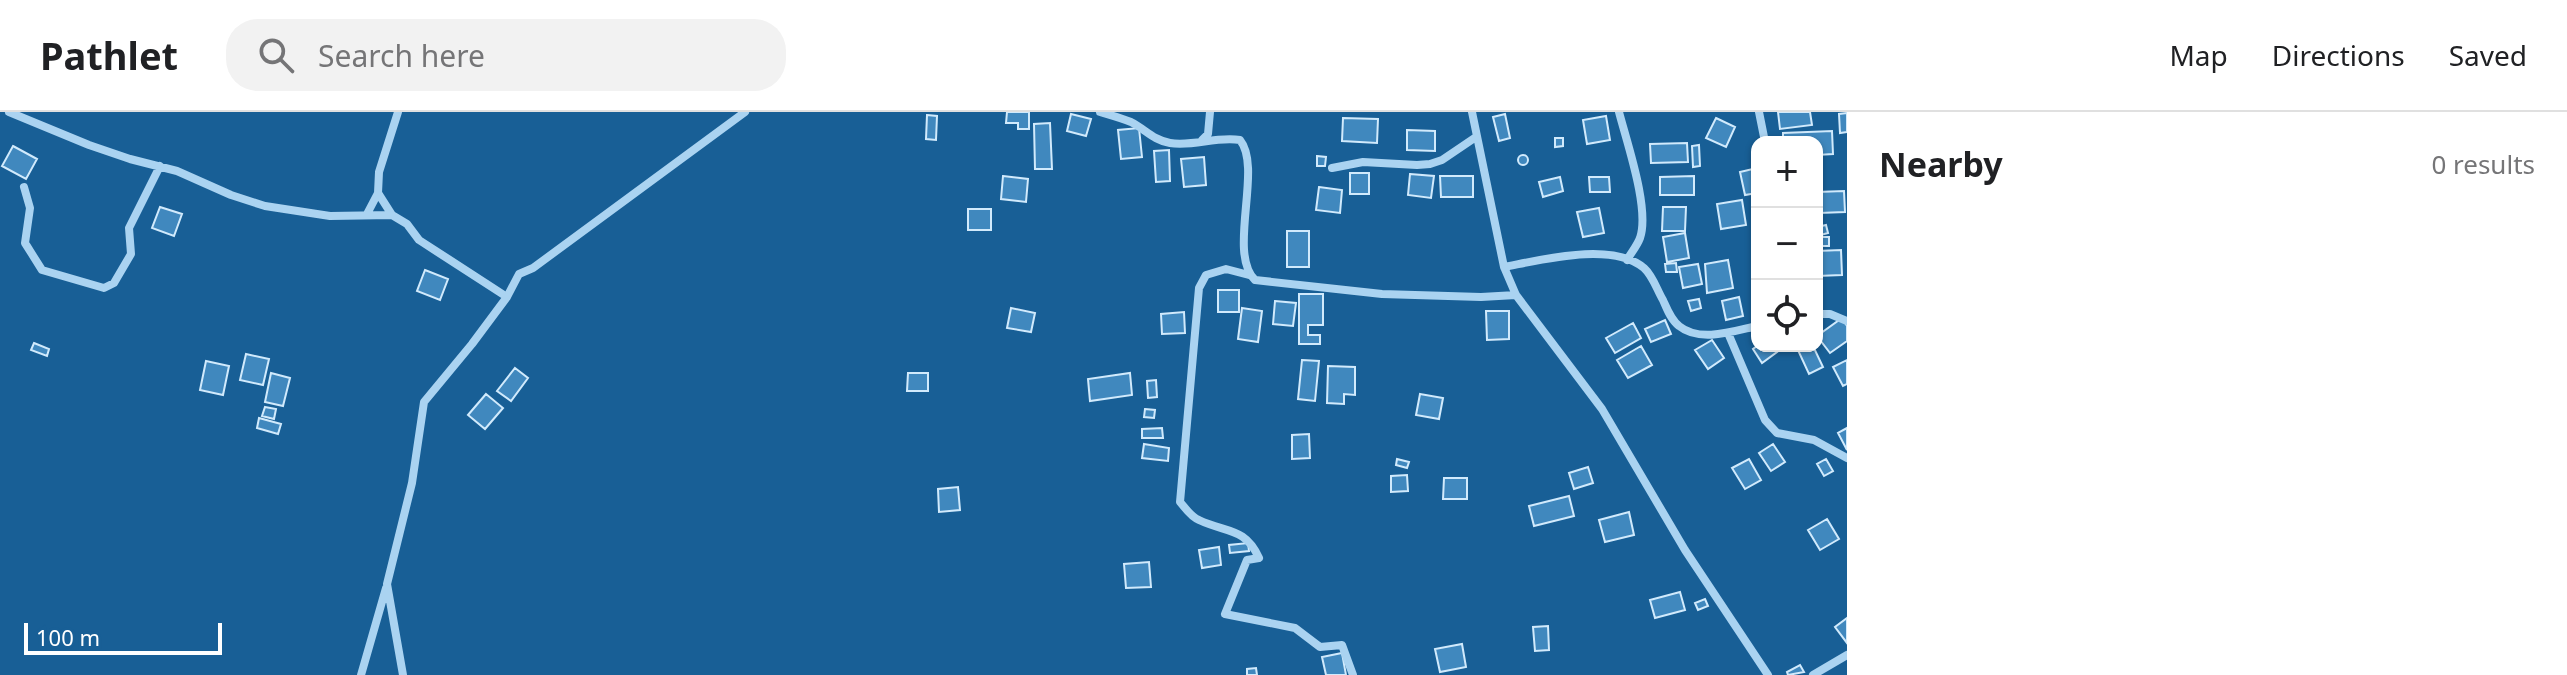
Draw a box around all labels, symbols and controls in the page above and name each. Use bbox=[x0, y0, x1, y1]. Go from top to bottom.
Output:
search box bbox=[226, 19, 786, 91]
text: Pathlet bbox=[40, 29, 178, 81]
icon: search bbox=[254, 33, 298, 77]
text: Search here bbox=[318, 35, 485, 76]
text: Map bbox=[2169, 36, 2228, 74]
text: Directions bbox=[2272, 36, 2405, 74]
text: Saved bbox=[2449, 36, 2527, 74]
map controls bbox=[1751, 136, 1823, 352]
button: + bbox=[1751, 136, 1823, 208]
text: Nearby bbox=[1879, 141, 2003, 187]
text: 0 results bbox=[2431, 146, 2535, 182]
button: − bbox=[1751, 208, 1823, 280]
button: locate bbox=[1751, 280, 1823, 352]
scale bar bbox=[24, 619, 222, 655]
text: 100 m bbox=[36, 622, 100, 652]

